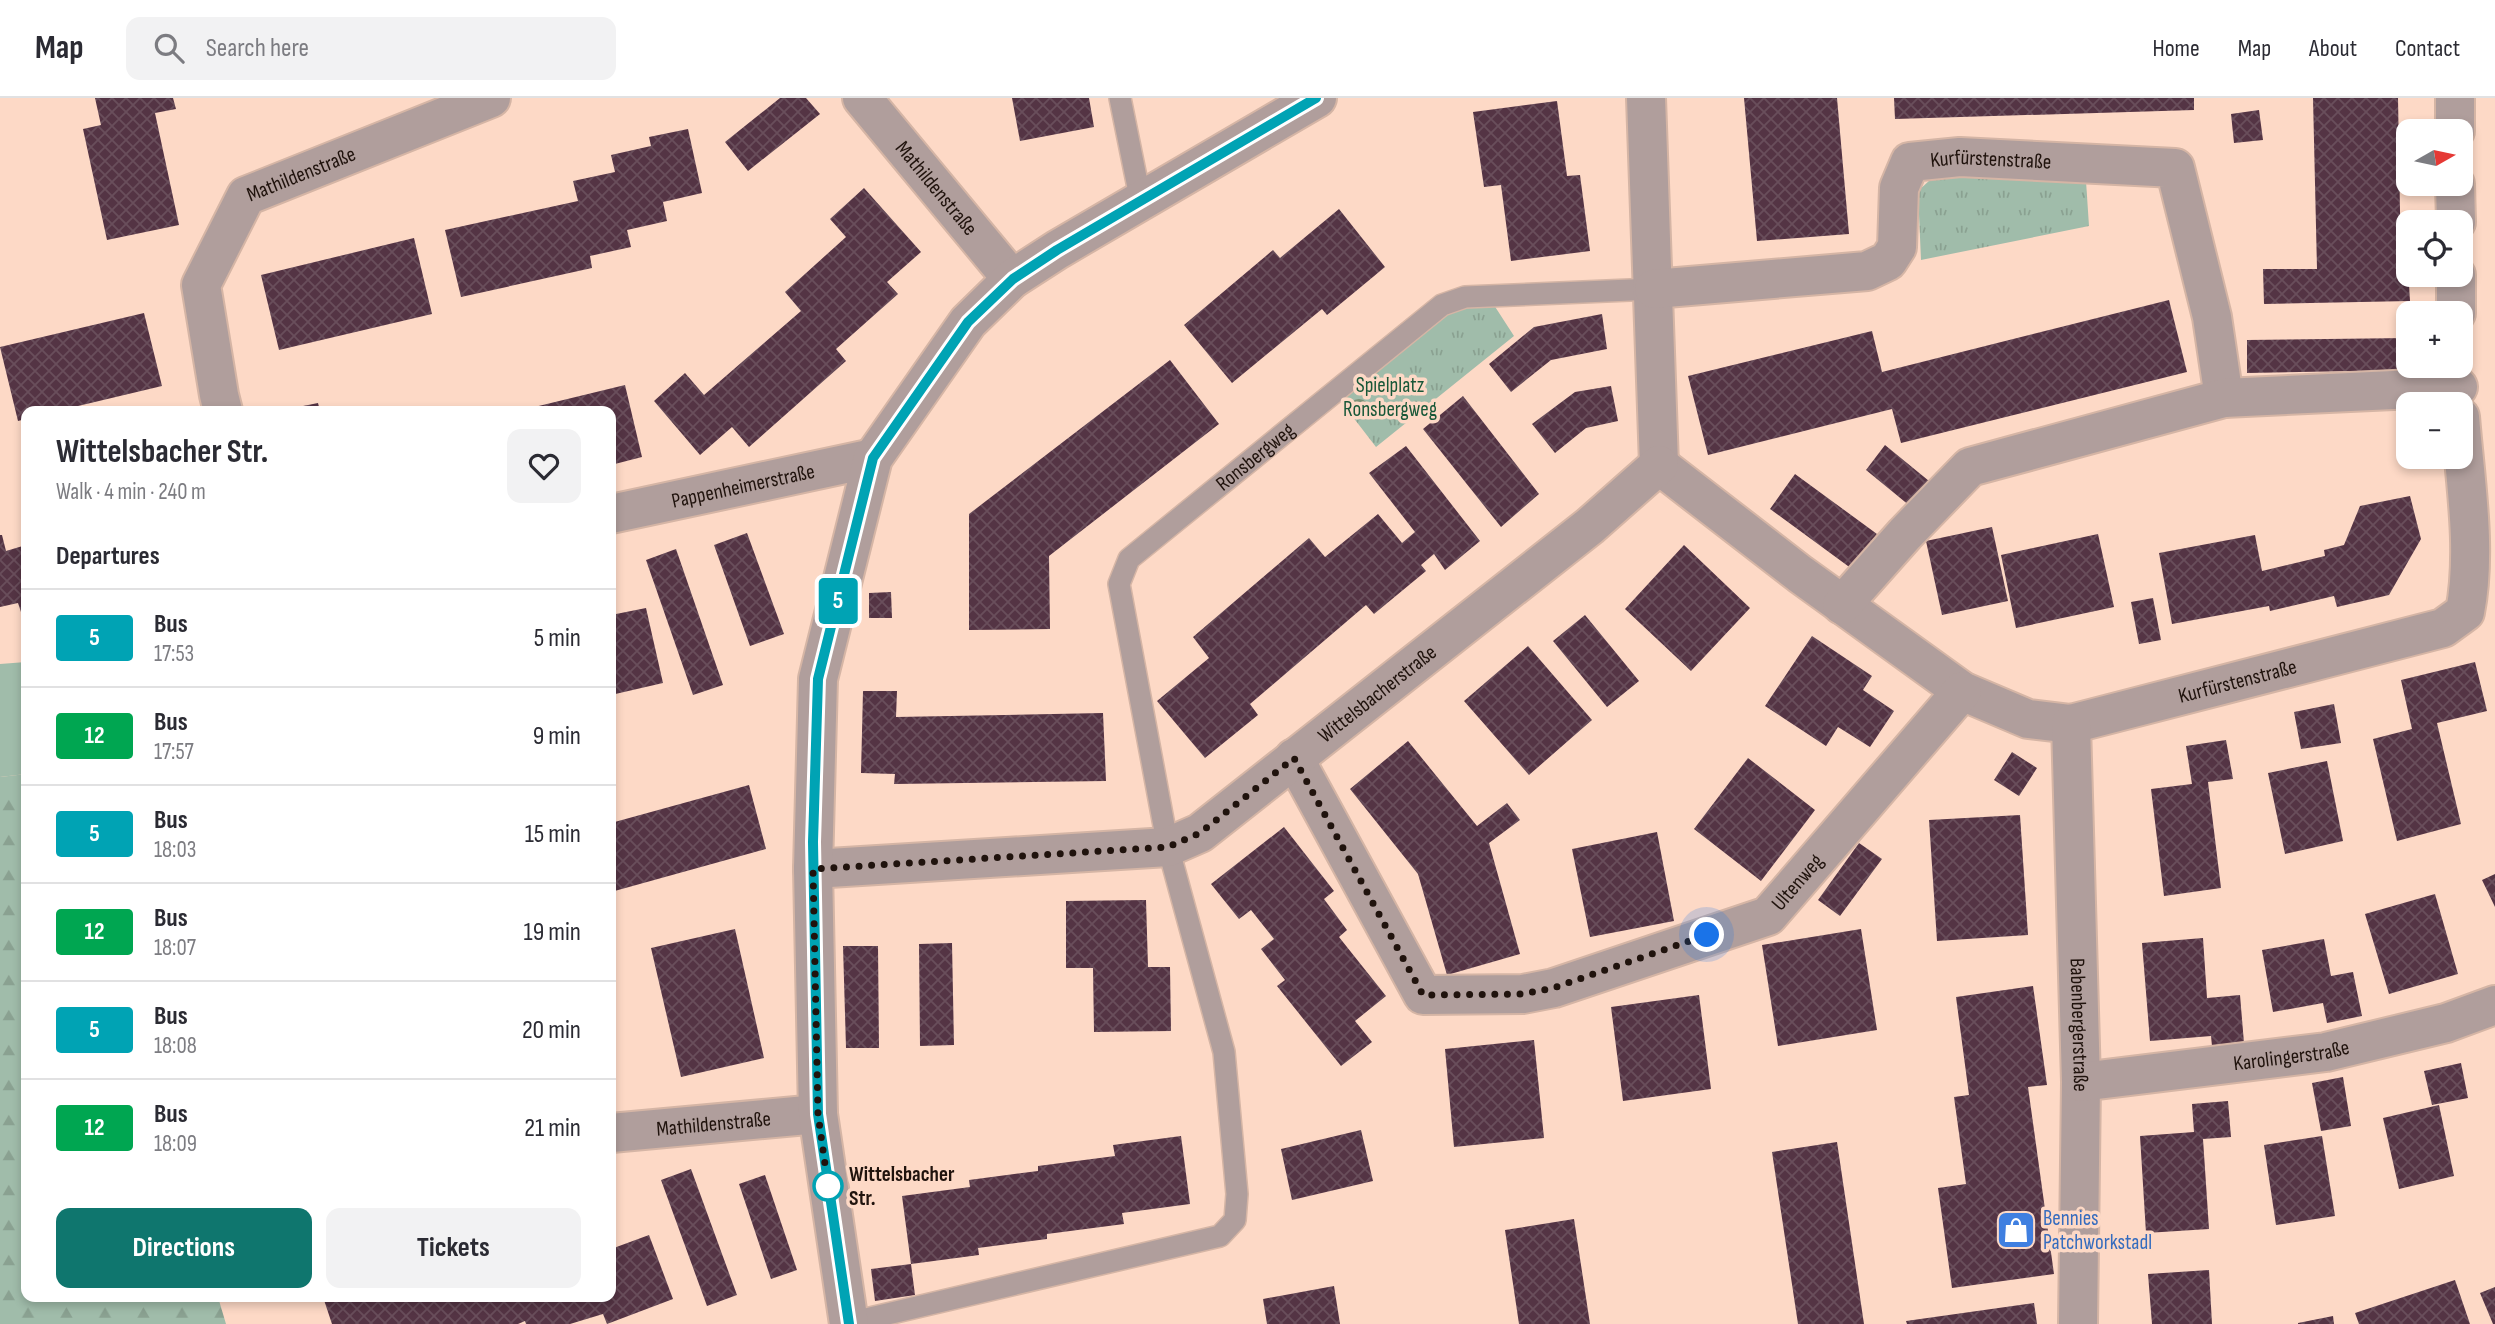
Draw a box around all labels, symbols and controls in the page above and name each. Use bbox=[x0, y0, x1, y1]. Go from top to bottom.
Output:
search box bbox=[126, 17, 616, 80]
text: Map bbox=[35, 28, 84, 68]
icon: search bbox=[150, 29, 188, 67]
text: Search here bbox=[206, 33, 309, 64]
text: Home bbox=[2152, 34, 2200, 63]
text: Map bbox=[2238, 34, 2271, 63]
text: About bbox=[2309, 34, 2357, 63]
text: Contact bbox=[2395, 34, 2460, 63]
north arrow bbox=[2396, 119, 2473, 196]
map controls bbox=[2396, 119, 2473, 469]
street label: Mathildenstraße bbox=[890, 136, 983, 240]
street label: Mathildenstraße bbox=[243, 141, 359, 207]
street label: Kurfürstenstraße bbox=[1929, 144, 2052, 174]
button: locate bbox=[2396, 210, 2473, 287]
button: + bbox=[2396, 301, 2473, 378]
park label: Spielplatz Ronsbergweg bbox=[1343, 373, 1437, 422]
button: − bbox=[2396, 392, 2473, 469]
street label: Ronsbergweg bbox=[1211, 417, 1300, 496]
button: heart bbox=[507, 429, 581, 503]
text: Wittelsbacher Str. bbox=[56, 432, 268, 472]
street label: Pappenheimerstraße bbox=[669, 458, 817, 513]
text: Walk · 4 min · 240 m bbox=[56, 478, 206, 506]
text: Departures bbox=[56, 541, 160, 572]
line badge: 5 bbox=[815, 578, 861, 624]
text: 5 bbox=[833, 586, 843, 615]
text: Bus bbox=[154, 609, 188, 640]
text: 5 bbox=[89, 623, 100, 652]
text: 5 min bbox=[534, 623, 581, 654]
street label: Wittelsbacherstraße bbox=[1313, 639, 1441, 748]
text: 17:53 bbox=[154, 640, 194, 668]
street label: Kurfürstenstraße bbox=[2176, 654, 2299, 708]
text: Bus bbox=[154, 707, 188, 738]
text: 12 bbox=[84, 721, 105, 750]
text: 9 min bbox=[533, 721, 581, 752]
text: 17:57 bbox=[154, 738, 194, 766]
text: Bus bbox=[154, 805, 188, 836]
text: 5 bbox=[89, 819, 100, 848]
text: 15 min bbox=[525, 819, 581, 850]
text: 18:03 bbox=[154, 836, 196, 864]
street label: Ultenweg bbox=[1766, 849, 1828, 915]
text: Bus bbox=[154, 903, 188, 934]
text: 12 bbox=[84, 917, 105, 946]
text: 19 min bbox=[524, 917, 581, 948]
your location bbox=[1689, 917, 1724, 952]
text: 18:07 bbox=[154, 934, 196, 962]
street label: Babenbergerstraße bbox=[2065, 958, 2094, 1092]
text: Bus bbox=[154, 1001, 188, 1032]
text: 5 bbox=[89, 1015, 100, 1044]
text: 20 min bbox=[522, 1015, 581, 1046]
text: 18:08 bbox=[154, 1032, 197, 1060]
street label: Karolingerstraße bbox=[2232, 1034, 2352, 1076]
text: Bus bbox=[154, 1099, 188, 1130]
street label: Mathildenstraße bbox=[655, 1106, 772, 1141]
text: 12 bbox=[84, 1113, 105, 1142]
text: 21 min bbox=[524, 1113, 581, 1144]
text: 18:09 bbox=[154, 1130, 197, 1158]
place label: Wittelsbacher Str. bbox=[849, 1162, 955, 1211]
marker: Wittelsbacher Str. bbox=[813, 1171, 843, 1201]
place label: Bennies Patchworkstadl bbox=[2043, 1206, 2152, 1255]
button: Directions bbox=[56, 1208, 312, 1288]
button: Tickets bbox=[326, 1208, 581, 1288]
shop icon: Bennies Patchworkstadl bbox=[1995, 1209, 2037, 1251]

